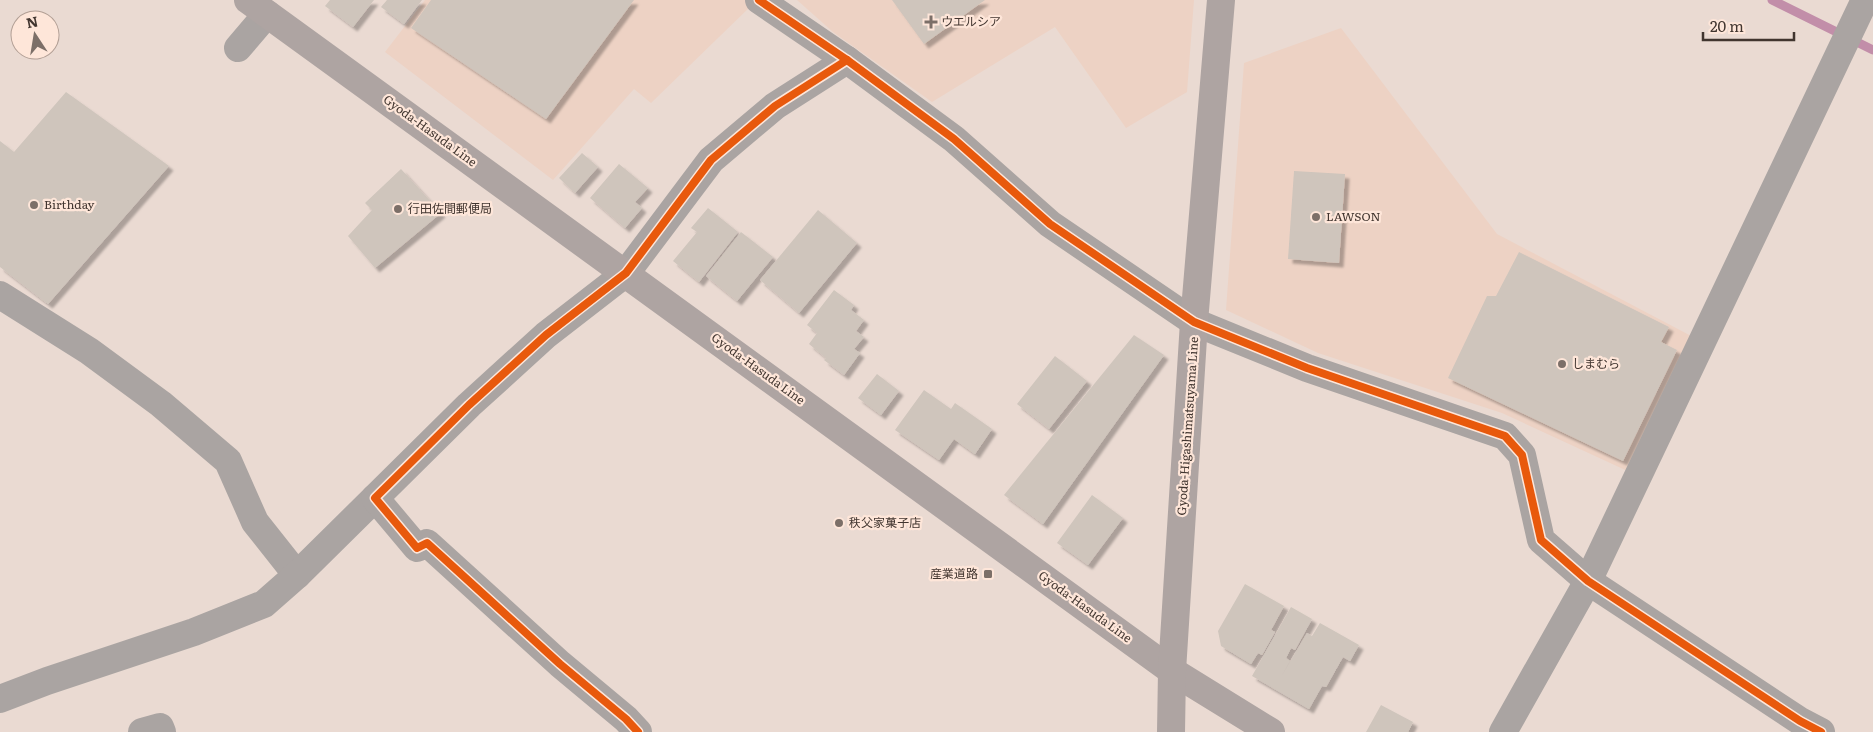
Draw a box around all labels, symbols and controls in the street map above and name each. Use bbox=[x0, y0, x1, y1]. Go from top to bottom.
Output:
north arrow bbox=[10, 10, 60, 60]
text: N bbox=[24, 10, 40, 32]
scale bar bbox=[1703, 10, 1794, 42]
place label: ウエルシア bbox=[941, 12, 1001, 30]
text: 20 m bbox=[1710, 14, 1744, 37]
marker: ウエルシア bbox=[925, 16, 937, 28]
street label: Gyoda-Hasuda Line bbox=[380, 90, 481, 170]
place label: Birthday bbox=[44, 195, 94, 213]
marker: Birthday bbox=[28, 199, 40, 211]
place label: 行田佐間郵便局 bbox=[408, 199, 492, 217]
marker: 行田佐間郵便局 bbox=[392, 203, 404, 215]
place label: LAWSON bbox=[1326, 207, 1381, 225]
marker: LAWSON bbox=[1310, 211, 1322, 223]
street label: Gyoda-Hasuda Line bbox=[708, 328, 809, 408]
street label: Gyoda-Higashimatsuyama Line bbox=[1172, 336, 1202, 516]
place label: しまむら bbox=[1572, 354, 1620, 372]
marker: しまむら bbox=[1556, 358, 1568, 370]
place label: 秩父家菓子店 bbox=[849, 513, 921, 531]
marker: 秩父家菓子店 bbox=[833, 517, 845, 529]
place label: 産業道路 bbox=[930, 564, 978, 582]
street label: Gyoda-Hasuda Line bbox=[1035, 566, 1136, 646]
marker: 産業道路 bbox=[982, 568, 994, 580]

